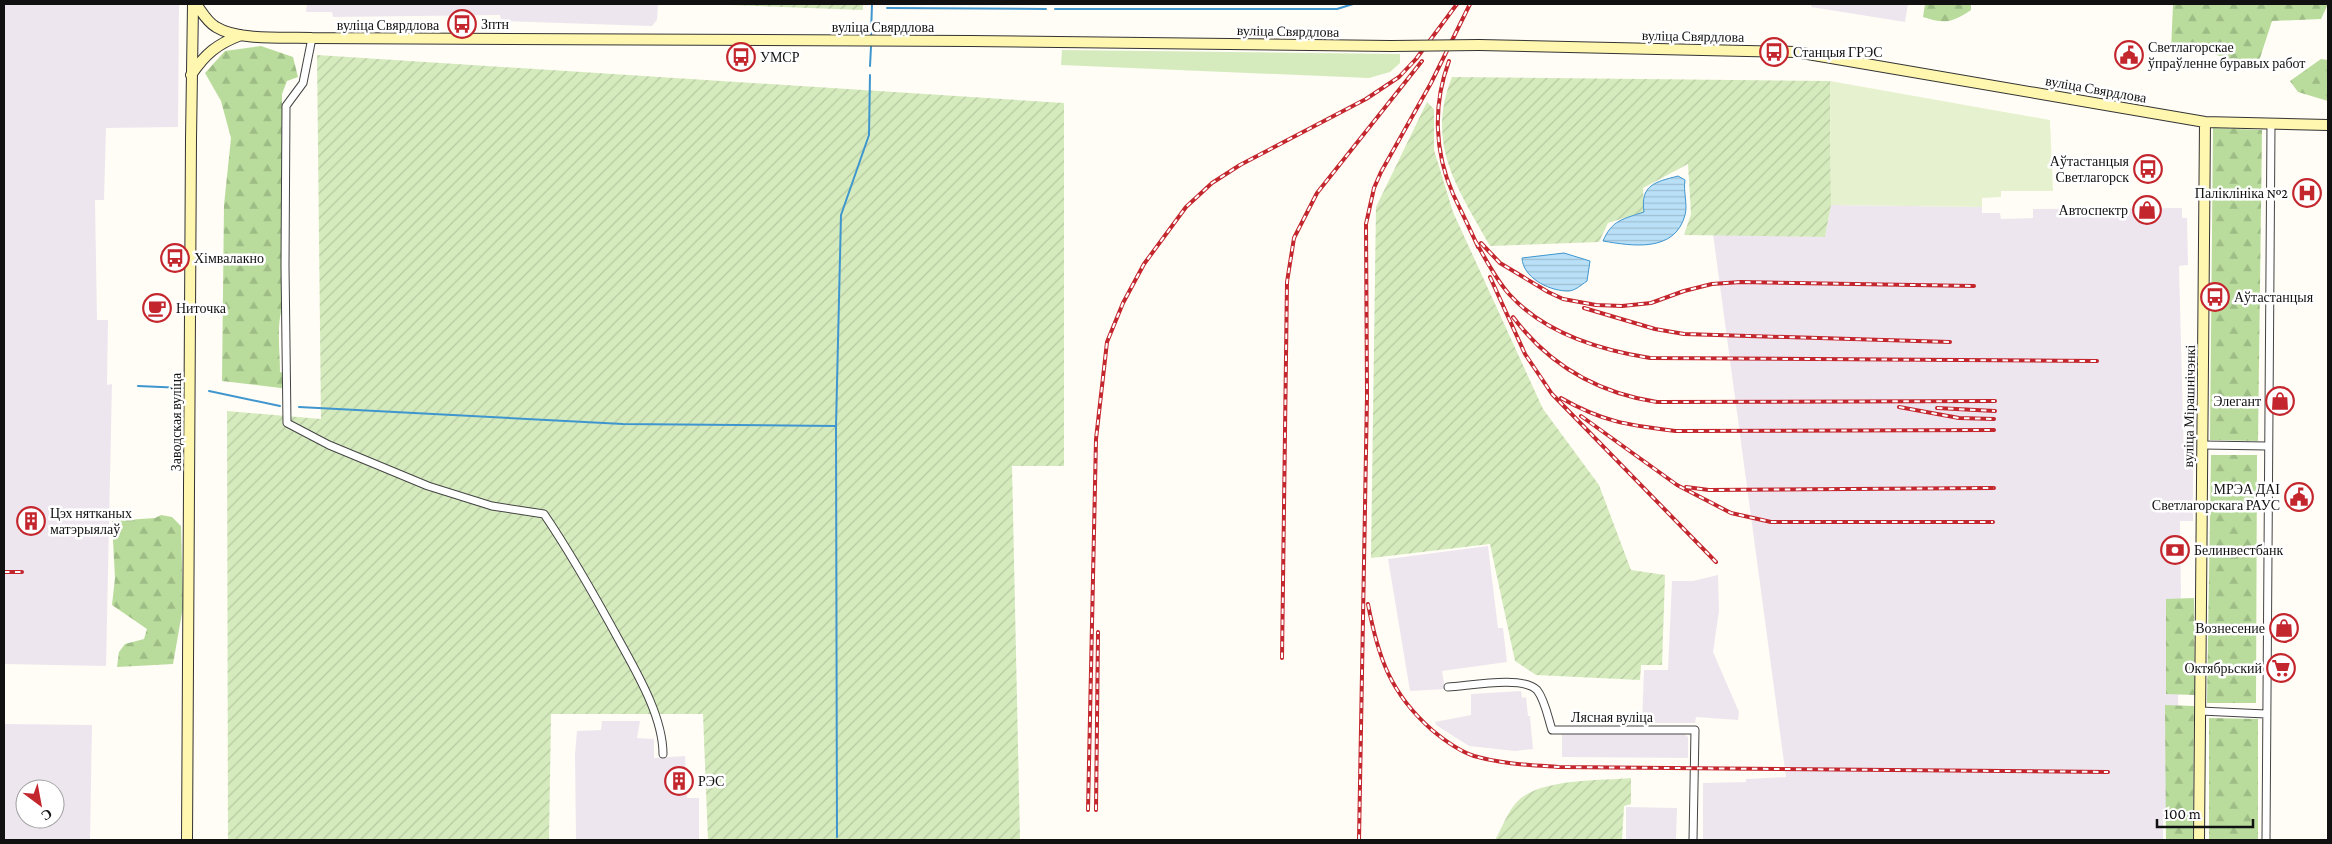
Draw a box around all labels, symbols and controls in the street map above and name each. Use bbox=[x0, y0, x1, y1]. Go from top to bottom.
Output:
bus stop icon: Зптн bbox=[447, 9, 477, 39]
place label: Зптн bbox=[481, 16, 510, 32]
street label: вуліца Свярдлова bbox=[337, 17, 440, 33]
street label: вуліца Свярдлова bbox=[832, 19, 935, 35]
street label: вуліца Свярдлова bbox=[1237, 22, 1340, 40]
street label: вуліца Свярдлова bbox=[1642, 27, 1745, 45]
bus stop icon: Станцыя ГРЭС bbox=[1759, 37, 1789, 67]
place label: Светлагорскае ўпраўленне буравых работ bbox=[2148, 39, 2305, 71]
public building icon: Светлагорскае ўпраўленне буравых работ bbox=[2114, 40, 2144, 70]
bus stop icon: УМСР bbox=[726, 42, 756, 72]
place label: Станцыя ГРЭС bbox=[1793, 44, 1883, 60]
place label: УМСР bbox=[760, 49, 800, 65]
street label: вуліца Свярдлова bbox=[2044, 72, 2149, 106]
place label: Аўтастанцыя Светлагорск bbox=[2050, 153, 2130, 185]
bus stop icon: Аўтастанцыя Светлагорск bbox=[2133, 154, 2163, 184]
hospital icon: Паліклініка №2 bbox=[2292, 178, 2322, 208]
place label: Паліклініка №2 bbox=[2195, 185, 2288, 201]
shop icon: Автоспектр bbox=[2132, 195, 2162, 225]
place label: Автоспектр bbox=[2059, 202, 2128, 218]
bus stop icon: Хімвалакно bbox=[160, 243, 190, 273]
place label: Хімвалакно bbox=[194, 250, 264, 266]
bus stop icon: Аўтастанцыя bbox=[2200, 282, 2230, 312]
place label: Аўтастанцыя bbox=[2234, 289, 2314, 305]
cafe icon: Ниточка bbox=[142, 293, 172, 323]
place label: Ниточка bbox=[176, 300, 227, 316]
street label: вуліца Мірашнічэнкі bbox=[2180, 344, 2198, 467]
street label: Заводская вуліца bbox=[168, 372, 184, 471]
shop icon: Элегант bbox=[2265, 386, 2295, 416]
place label: Элегант bbox=[2213, 393, 2261, 409]
place label: МРЭА ДАІ Светлагорскага РАУС bbox=[2152, 481, 2280, 513]
public building icon: МРЭА ДАІ Светлагорскага РАУС bbox=[2284, 482, 2314, 512]
place label: Цэх нятканых матэрыялаў bbox=[50, 505, 132, 537]
building icon: Цэх нятканых матэрыялаў bbox=[16, 506, 46, 536]
bank icon: Белинвестбанк bbox=[2160, 535, 2190, 565]
place label: Белинвестбанк bbox=[2194, 542, 2283, 558]
shop icon: Вознесение bbox=[2269, 613, 2299, 643]
place label: Вознесение bbox=[2195, 620, 2265, 636]
supermarket icon: Октябрьский bbox=[2266, 653, 2296, 683]
place label: Октябрьский bbox=[2184, 660, 2263, 676]
street label: Лясная вуліца bbox=[1571, 709, 1654, 725]
building icon: РЭС bbox=[664, 766, 694, 796]
place label: РЭС bbox=[698, 773, 724, 789]
north arrow bbox=[15, 779, 65, 829]
scale bar bbox=[2157, 796, 2253, 828]
text: С bbox=[38, 806, 55, 824]
text: 100 m bbox=[2164, 806, 2201, 822]

